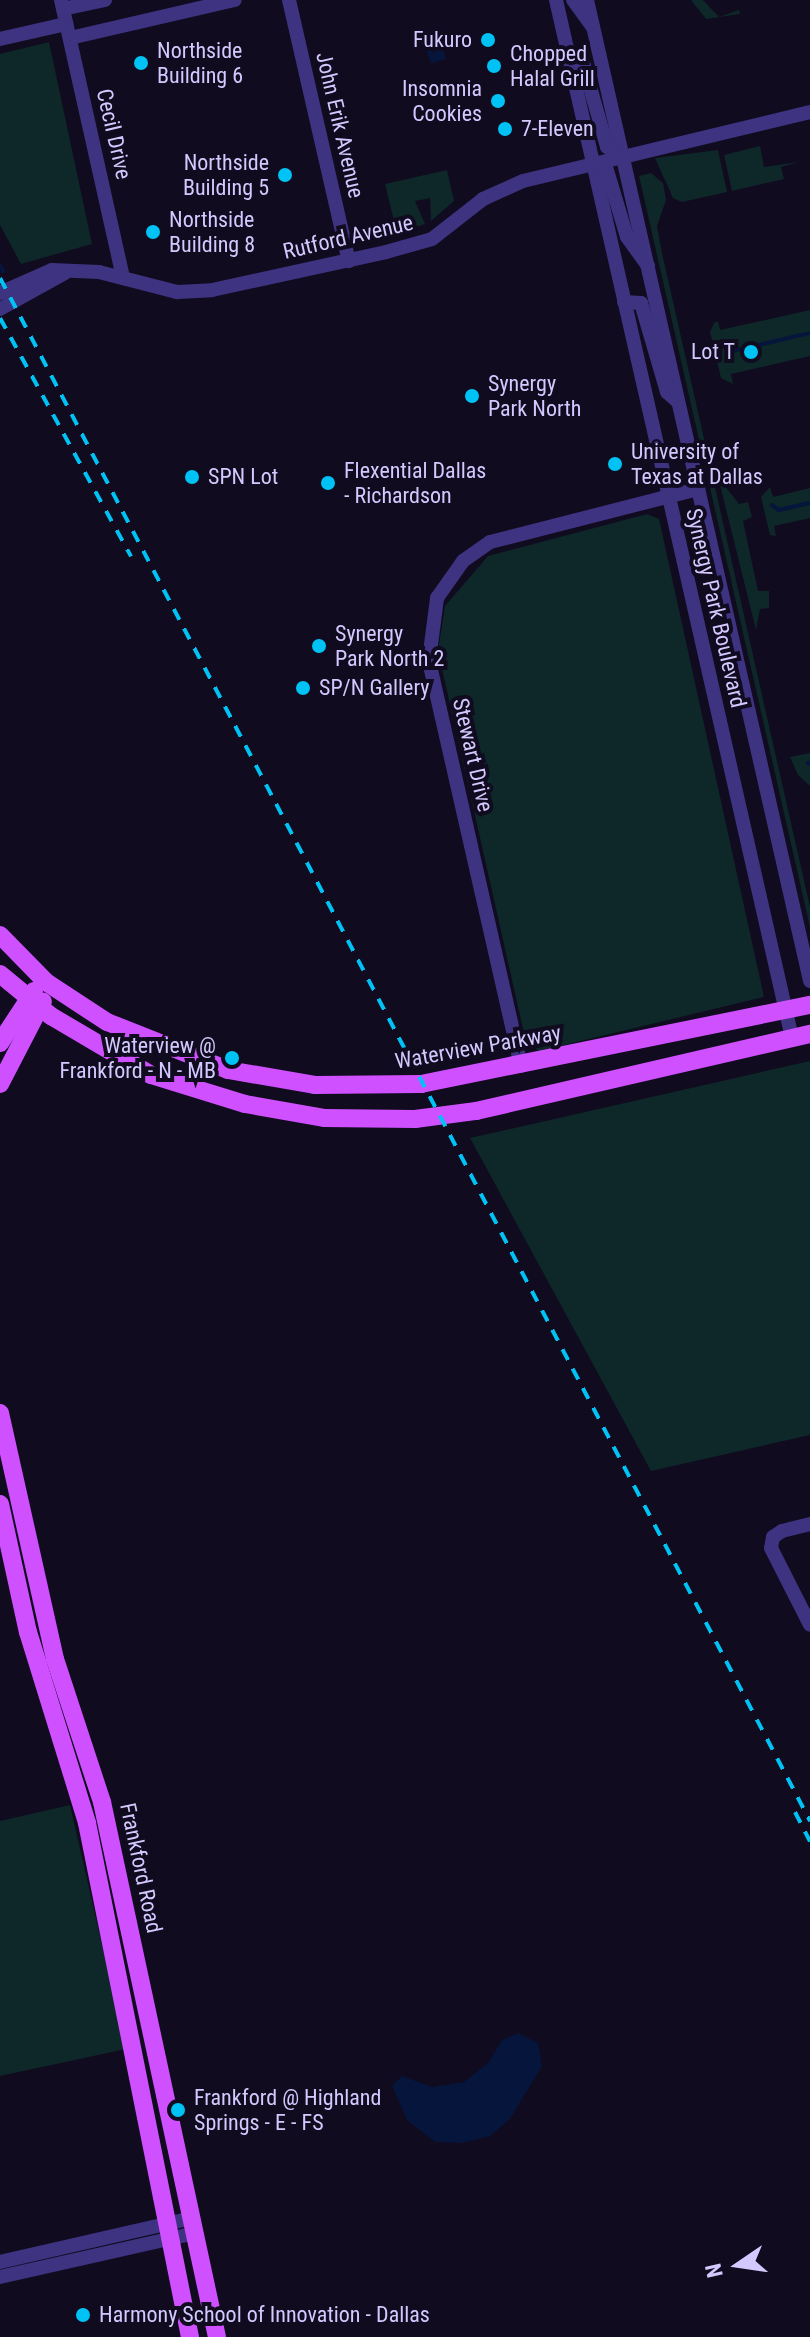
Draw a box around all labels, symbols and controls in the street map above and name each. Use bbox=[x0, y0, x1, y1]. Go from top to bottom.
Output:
place label: Fukuro bbox=[413, 27, 472, 53]
marker: Fukuro bbox=[479, 31, 497, 49]
place label: Northside Building 6 bbox=[157, 37, 243, 88]
place label: Chopped Halal Grill bbox=[510, 40, 595, 92]
street label: John Erik Avenue bbox=[310, 49, 370, 201]
marker: Northside Building 6 bbox=[132, 54, 150, 72]
marker: Chopped Halal Grill bbox=[485, 57, 503, 75]
place label: Insomnia Cookies bbox=[402, 75, 482, 126]
street label: Cecil Drive bbox=[91, 86, 137, 182]
marker: Insomnia Cookies bbox=[489, 92, 507, 110]
place label: 7-Eleven bbox=[521, 116, 594, 142]
marker: 7-Eleven bbox=[496, 120, 514, 138]
place label: Northside Building 5 bbox=[183, 149, 269, 200]
marker: Northside Building 5 bbox=[276, 166, 294, 184]
place label: Northside Building 8 bbox=[169, 206, 255, 258]
street label: Rutford Avenue bbox=[280, 209, 416, 265]
marker: Northside Building 8 bbox=[144, 223, 162, 241]
place label: Lot T bbox=[690, 339, 735, 365]
marker: Lot T bbox=[742, 343, 760, 361]
place label: Synergy Park North bbox=[488, 370, 581, 422]
marker: Synergy Park North bbox=[463, 387, 481, 405]
place label: University of Texas at Dallas bbox=[631, 438, 763, 490]
marker: University of Texas at Dallas bbox=[606, 455, 624, 473]
place label: Flexential Dallas - Richardson bbox=[344, 457, 486, 508]
place label: SPN Lot bbox=[208, 464, 278, 490]
marker: SPN Lot bbox=[183, 468, 201, 486]
marker: Flexential Dallas - Richardson bbox=[319, 474, 337, 492]
street label: Synergy Park Boulevard bbox=[680, 506, 752, 710]
place label: Synergy Park North 2 bbox=[335, 620, 444, 672]
marker: Synergy Park North 2 bbox=[310, 637, 328, 655]
place label: SP/N Gallery bbox=[319, 675, 429, 701]
marker: SP/N Gallery bbox=[294, 679, 312, 697]
street label: Stewart Drive bbox=[447, 696, 499, 814]
street label: Waterview Parkway bbox=[393, 1019, 563, 1075]
place label: Waterview @ Frankford - N - MB bbox=[60, 1032, 216, 1084]
marker: Waterview @ Frankford - N - MB bbox=[223, 1049, 241, 1067]
street label: Frankford Road bbox=[114, 1801, 168, 1935]
place label: Frankford @ Highland Springs - E - FS bbox=[194, 2084, 381, 2136]
marker: Frankford @ Highland Springs - E - FS bbox=[169, 2101, 187, 2119]
north arrow bbox=[698, 2225, 778, 2305]
text: N bbox=[700, 2261, 728, 2280]
place label: Harmony School of Innovation - Dallas bbox=[99, 2302, 430, 2328]
marker: Harmony School of Innovation - Dallas bbox=[74, 2306, 92, 2324]

